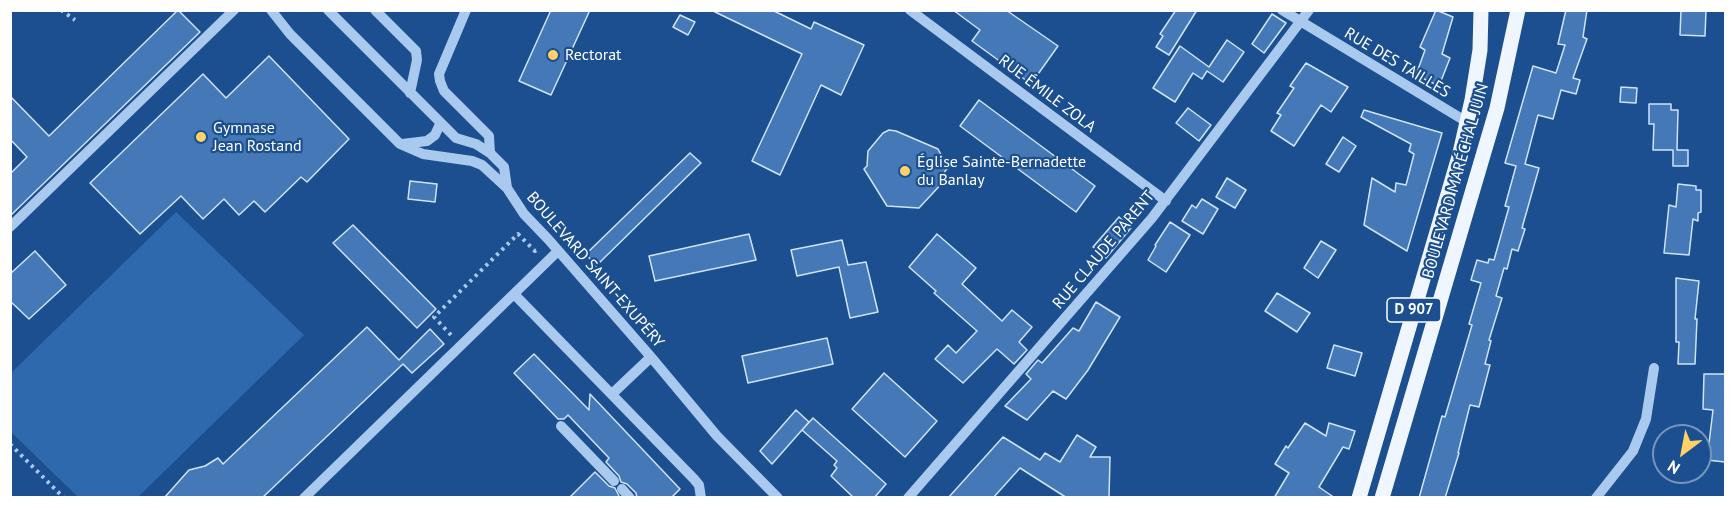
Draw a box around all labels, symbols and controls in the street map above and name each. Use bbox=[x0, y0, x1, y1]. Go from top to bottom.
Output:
street label: RUE DES TAILLES bbox=[1341, 24, 1453, 102]
place label: Rectorat bbox=[565, 45, 622, 65]
marker: Rectorat bbox=[546, 48, 560, 62]
street label: RUE ÉMILE ZOLA bbox=[995, 51, 1099, 137]
street label: BOULEVARD MARÉCHAL JUIN bbox=[1419, 81, 1493, 281]
place label: Gymnase Jean Rostand bbox=[213, 118, 302, 156]
marker: Gymnase Jean Rostand bbox=[194, 130, 208, 144]
place label: Église Sainte-Bernadette du Banlay bbox=[917, 152, 1086, 190]
marker: Église Sainte-Bernadette du Banlay bbox=[898, 164, 912, 178]
street label: RUE CLAUDE PARENT bbox=[1049, 187, 1159, 313]
street label: BOULEVARD SAINT-EXUPÉRY bbox=[522, 188, 668, 352]
road number: D 907 bbox=[1387, 298, 1441, 322]
north arrow bbox=[1652, 424, 1712, 484]
text: N bbox=[1664, 456, 1683, 479]

